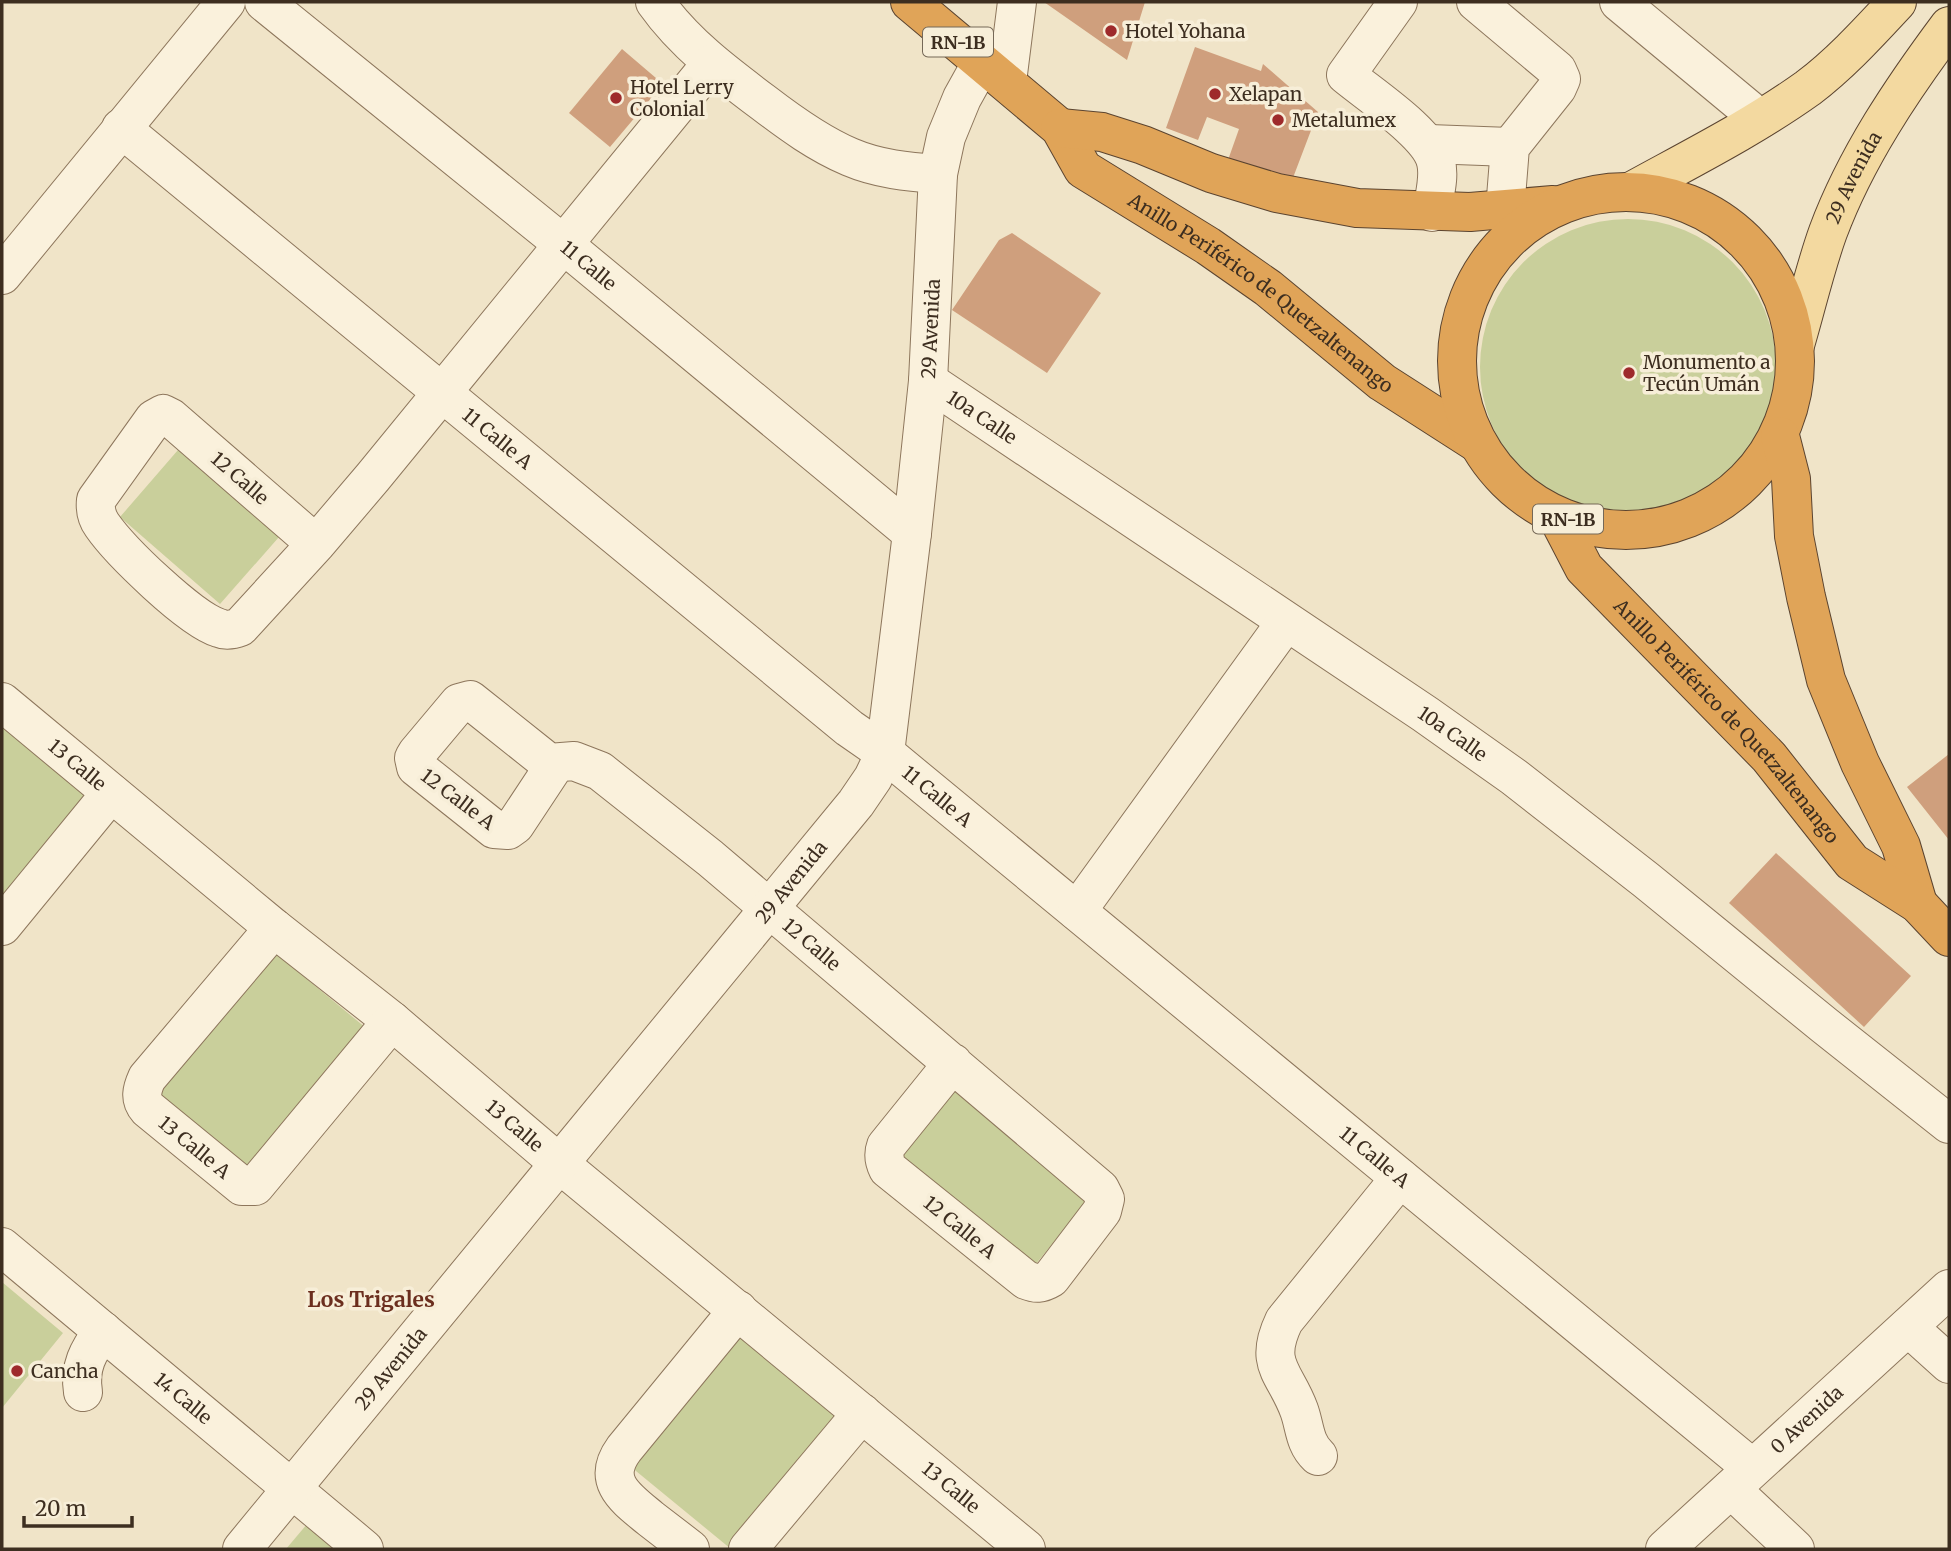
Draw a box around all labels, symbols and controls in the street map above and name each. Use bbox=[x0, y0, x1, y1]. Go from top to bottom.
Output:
place label: Hotel Yohana bbox=[1125, 19, 1245, 43]
marker: Hotel Yohana bbox=[1103, 23, 1119, 39]
road number: RN-1B bbox=[923, 28, 993, 56]
place label: Hotel Lerry Colonial bbox=[630, 75, 734, 121]
place label: Xelapan bbox=[1229, 82, 1303, 106]
marker: Xelapan bbox=[1207, 86, 1223, 102]
marker: Hotel Lerry Colonial bbox=[608, 90, 624, 106]
place label: Metalumex bbox=[1292, 108, 1397, 132]
marker: Metalumex bbox=[1270, 112, 1286, 128]
street label: 29 Avenida bbox=[1821, 127, 1887, 227]
street label: Anillo Periférico de Quetzaltenango bbox=[1123, 187, 1398, 398]
street label: 11 Calle bbox=[556, 235, 622, 296]
street label: 29 Avenida bbox=[916, 278, 945, 379]
place label: Monumento a Tecún Umán bbox=[1643, 350, 1771, 396]
marker: Monumento a Tecún Umán bbox=[1621, 365, 1637, 381]
street label: 10a Calle bbox=[942, 385, 1022, 449]
street label: 11 Calle A bbox=[458, 403, 538, 475]
street label: 12 Calle bbox=[206, 446, 274, 510]
road number: RN-1B bbox=[1533, 504, 1603, 534]
street label: Anillo Periférico de Quetzaltenango bbox=[1608, 593, 1844, 848]
street label: 10a Calle bbox=[1413, 701, 1492, 766]
street label: 13 Calle bbox=[44, 734, 111, 796]
street label: 11 Calle A bbox=[897, 760, 978, 832]
street label: 12 Calle A bbox=[416, 763, 500, 835]
street label: 29 Avenida bbox=[750, 836, 832, 928]
street label: 12 Calle bbox=[778, 913, 846, 976]
street label: 13 Calle bbox=[481, 1094, 548, 1157]
street label: 13 Calle A bbox=[154, 1111, 236, 1184]
street label: 11 Calle A bbox=[1335, 1121, 1415, 1193]
street label: 12 Calle A bbox=[919, 1190, 1002, 1264]
district label: Los Trigales bbox=[307, 1286, 435, 1313]
street label: 29 Avenida bbox=[350, 1322, 432, 1415]
place label: Cancha bbox=[31, 1359, 98, 1383]
marker: Cancha bbox=[9, 1363, 25, 1379]
street label: 14 Calle bbox=[149, 1367, 217, 1429]
street label: 0 Avenida bbox=[1765, 1380, 1848, 1459]
street label: 13 Calle bbox=[917, 1456, 985, 1518]
scale bar bbox=[24, 1484, 133, 1528]
text: 20 m bbox=[35, 1495, 87, 1522]

